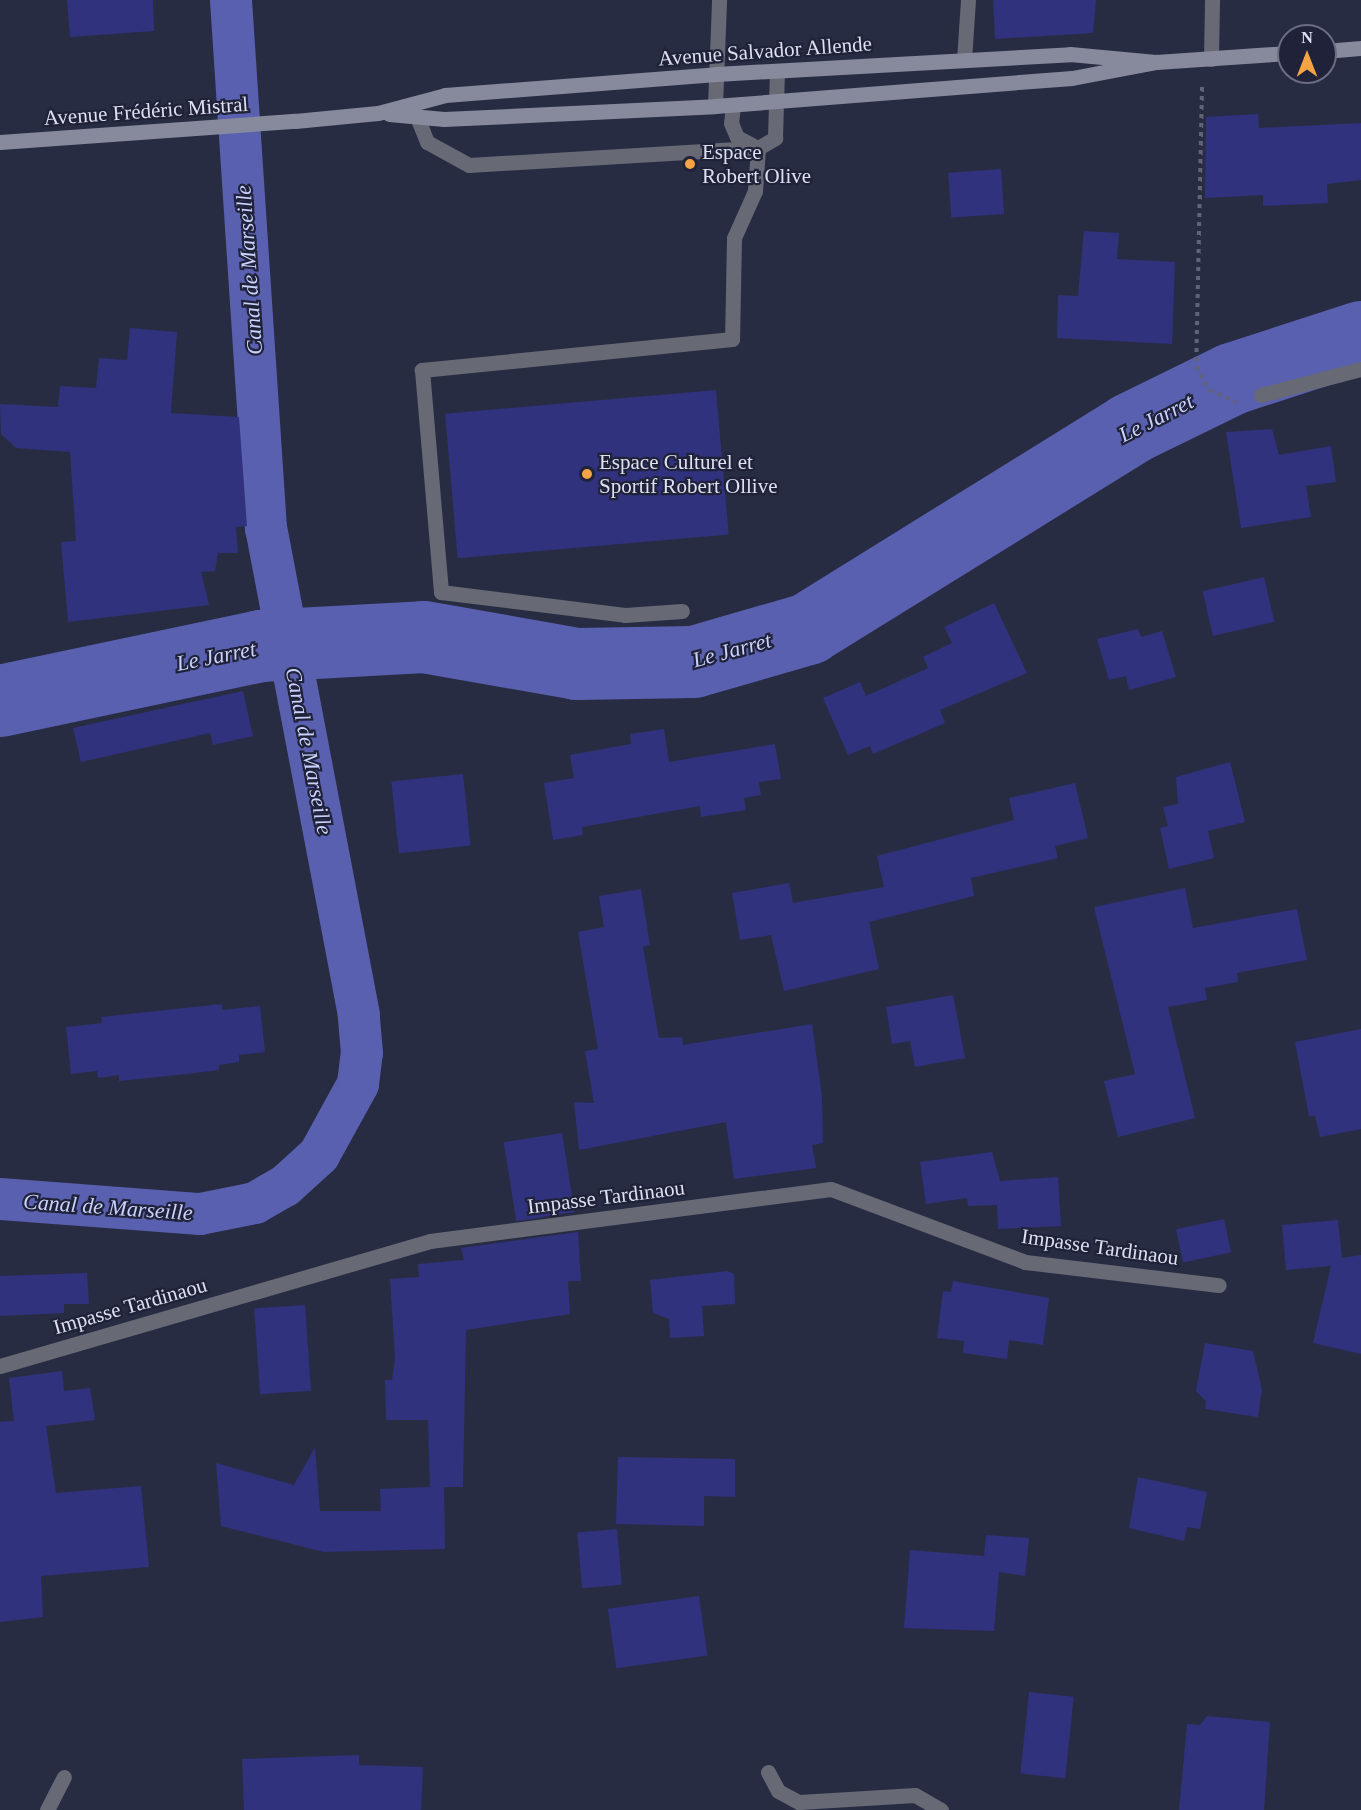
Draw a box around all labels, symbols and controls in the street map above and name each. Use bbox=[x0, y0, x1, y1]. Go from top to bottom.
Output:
north arrow bbox=[1277, 24, 1337, 84]
text: N bbox=[1301, 29, 1313, 46]
street label: Avenue Salvador Allende bbox=[657, 31, 873, 71]
street label: Avenue Frédéric Mistral bbox=[43, 91, 249, 131]
place label: Espace Robert Olive bbox=[702, 139, 811, 189]
marker: Espace Robert Olive bbox=[683, 157, 697, 171]
water label: Canal de Marseille bbox=[230, 184, 268, 356]
water label: Le Jarret bbox=[1114, 388, 1198, 448]
place label: Espace Culturel et Sportif Robert Ollive bbox=[599, 449, 777, 499]
marker: Espace Culturel et Sportif Robert Ollive bbox=[580, 467, 594, 481]
water label: Le Jarret bbox=[690, 627, 774, 673]
water label: Le Jarret bbox=[174, 635, 258, 677]
water label: Canal de Marseille bbox=[280, 665, 338, 837]
street label: Impasse Tardinaou bbox=[526, 1175, 686, 1219]
water label: Canal de Marseille bbox=[22, 1188, 194, 1226]
street label: Impasse Tardinaou bbox=[1020, 1223, 1180, 1271]
street label: Impasse Tardinaou bbox=[50, 1272, 210, 1340]

